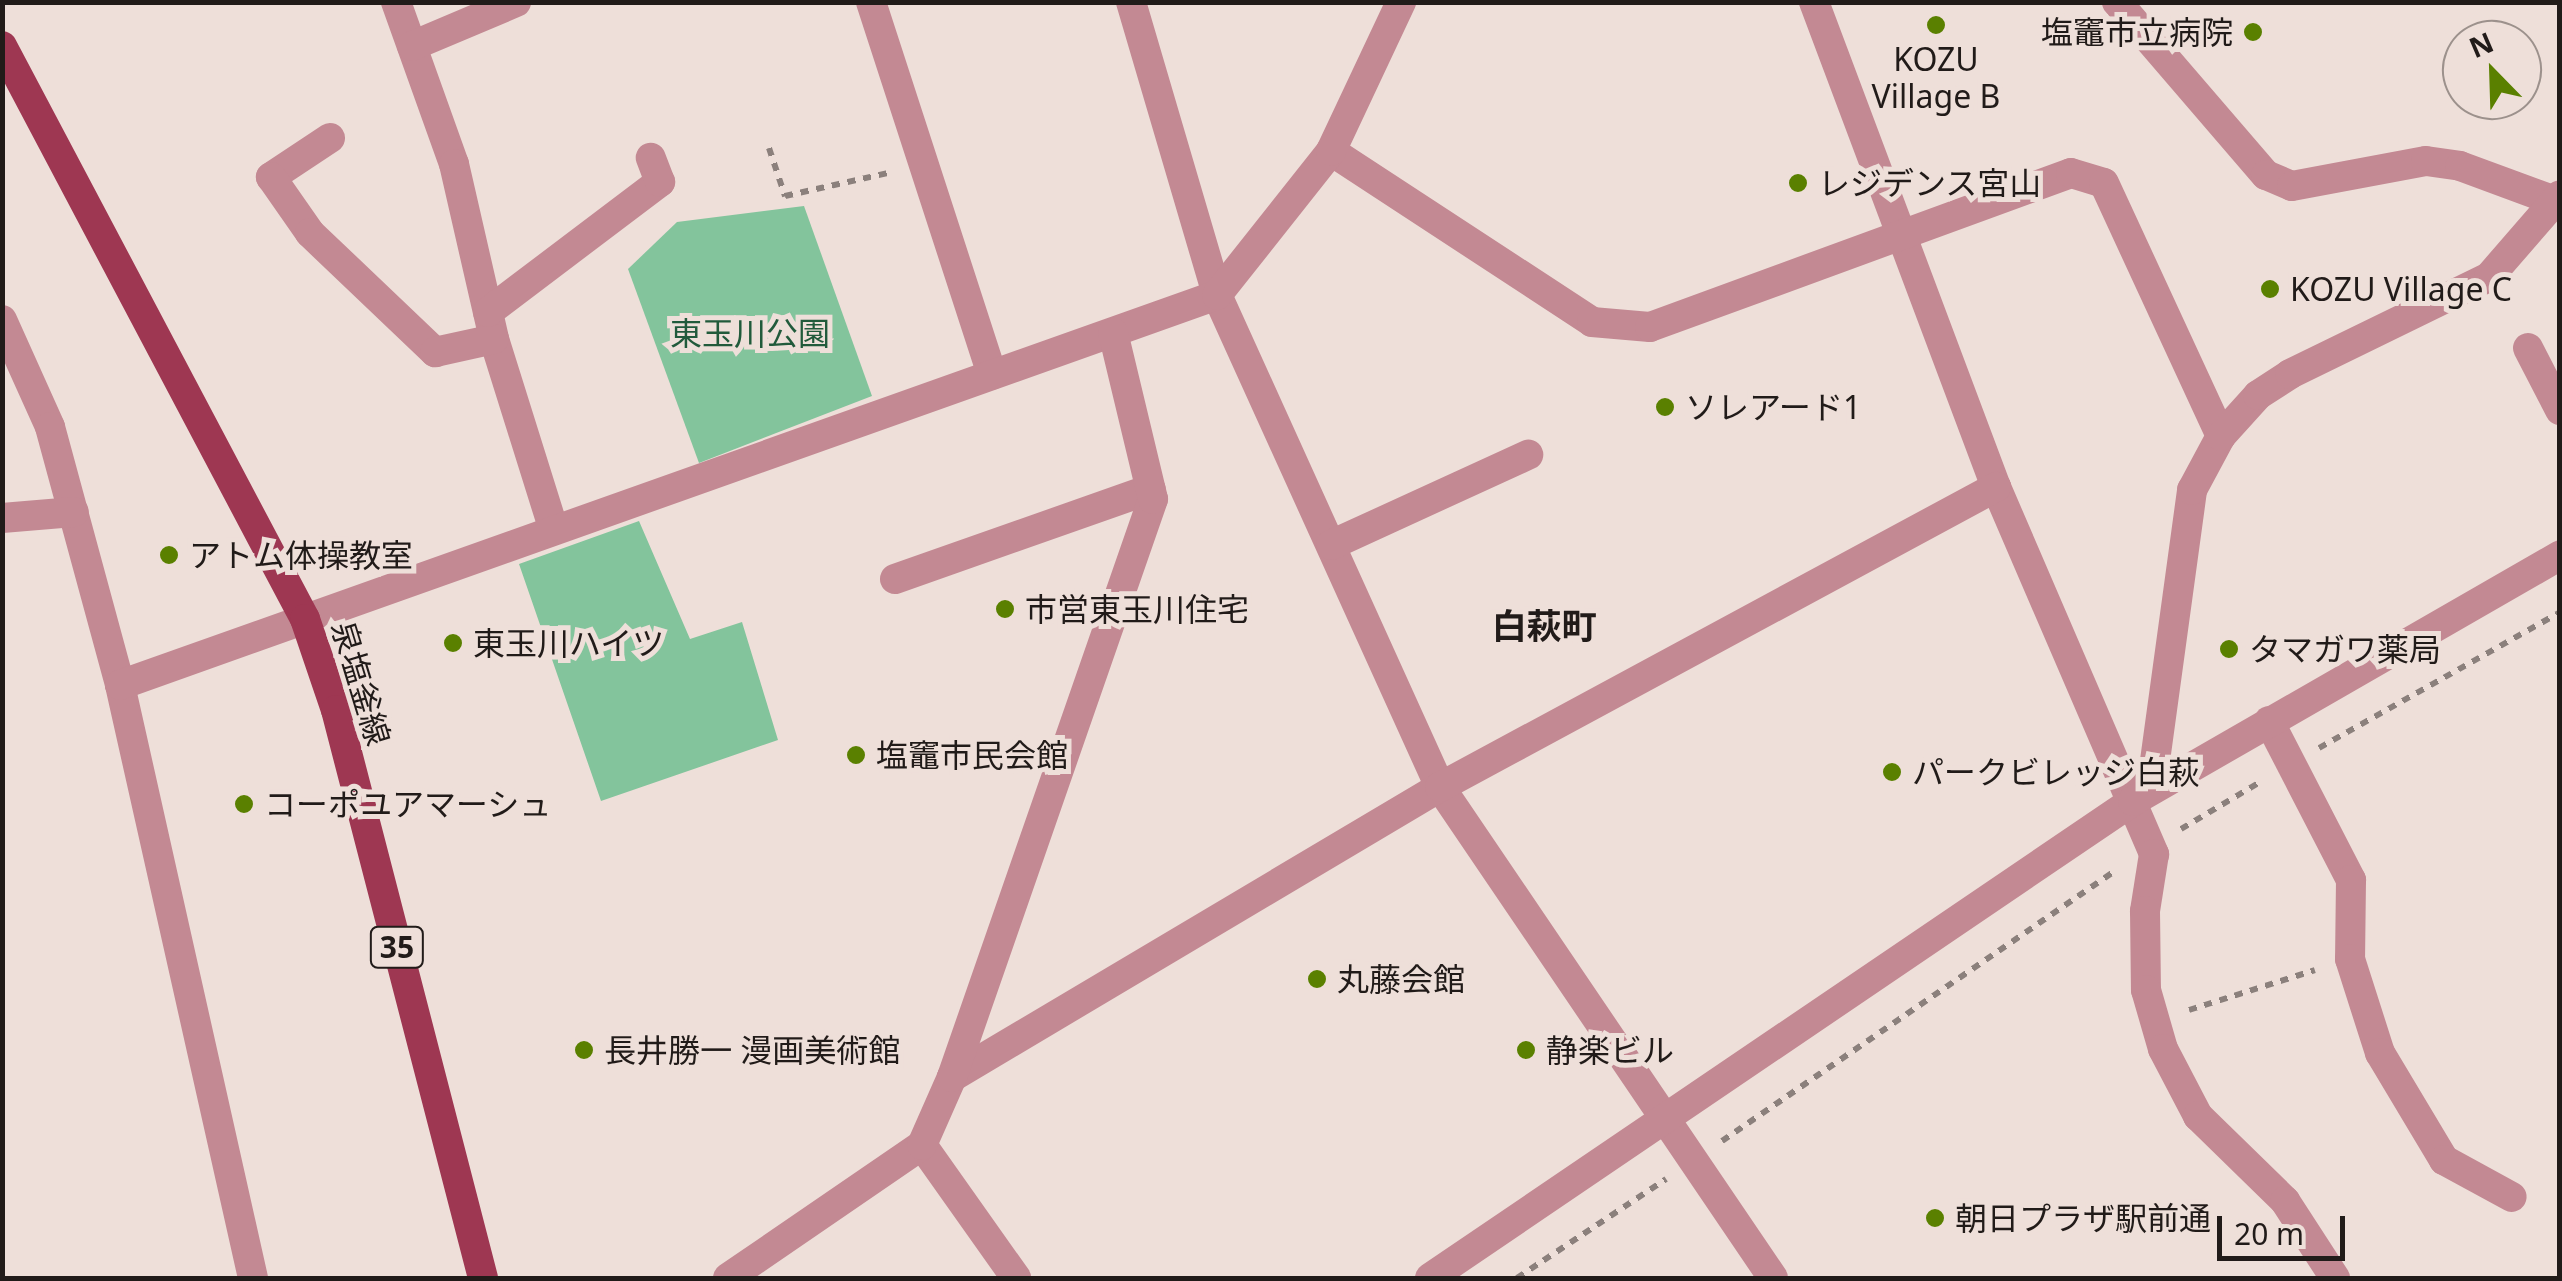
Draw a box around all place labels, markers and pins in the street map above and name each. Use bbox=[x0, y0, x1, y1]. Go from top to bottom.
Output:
place label: 塩竈市立病院 bbox=[2041, 13, 2233, 51]
marker: KOZU Village B bbox=[1925, 14, 1947, 36]
marker: 塩竈市立病院 bbox=[2242, 21, 2264, 43]
place label: KOZU Village B bbox=[1872, 41, 2000, 116]
place label: レジデンス宮山 bbox=[1818, 164, 2042, 202]
marker: レジデンス宮山 bbox=[1787, 172, 1809, 194]
place label: KOZU Village C bbox=[2290, 270, 2512, 308]
marker: KOZU Village C bbox=[2259, 278, 2281, 300]
place label: ソレアード1 bbox=[1685, 388, 1861, 426]
marker: ソレアード1 bbox=[1654, 396, 1676, 418]
place label: アトム体操教室 bbox=[189, 536, 413, 574]
marker: アトム体操教室 bbox=[158, 544, 180, 566]
place label: 市営東玉川住宅 bbox=[1025, 590, 1249, 628]
marker: 市営東玉川住宅 bbox=[994, 598, 1016, 620]
place label: 東玉川ハイツ bbox=[473, 624, 665, 662]
place label: タマガワ薬局 bbox=[2249, 630, 2441, 668]
marker: 東玉川ハイツ bbox=[442, 632, 464, 654]
marker: タマガワ薬局 bbox=[2218, 638, 2240, 660]
place label: 塩竈市民会館 bbox=[876, 736, 1068, 774]
marker: 塩竈市民会館 bbox=[845, 744, 867, 766]
place label: パークビレッジ白萩 bbox=[1912, 753, 2200, 791]
marker: パークビレッジ白萩 bbox=[1881, 761, 1903, 783]
place label: コーポユアマーシュ bbox=[264, 785, 552, 823]
marker: コーポユアマーシュ bbox=[233, 793, 255, 815]
place label: 丸藤会館 bbox=[1337, 960, 1465, 998]
marker: 丸藤会館 bbox=[1306, 968, 1328, 990]
place label: 長井勝一 漫画美術館 bbox=[604, 1031, 900, 1069]
place label: 静楽ビル bbox=[1546, 1031, 1674, 1069]
marker: 長井勝一 漫画美術館 bbox=[573, 1039, 595, 1061]
marker: 静楽ビル bbox=[1515, 1039, 1537, 1061]
place label: 朝日プラザ駅前通 bbox=[1955, 1199, 2211, 1237]
marker: 朝日プラザ駅前通 bbox=[1924, 1207, 1946, 1229]

